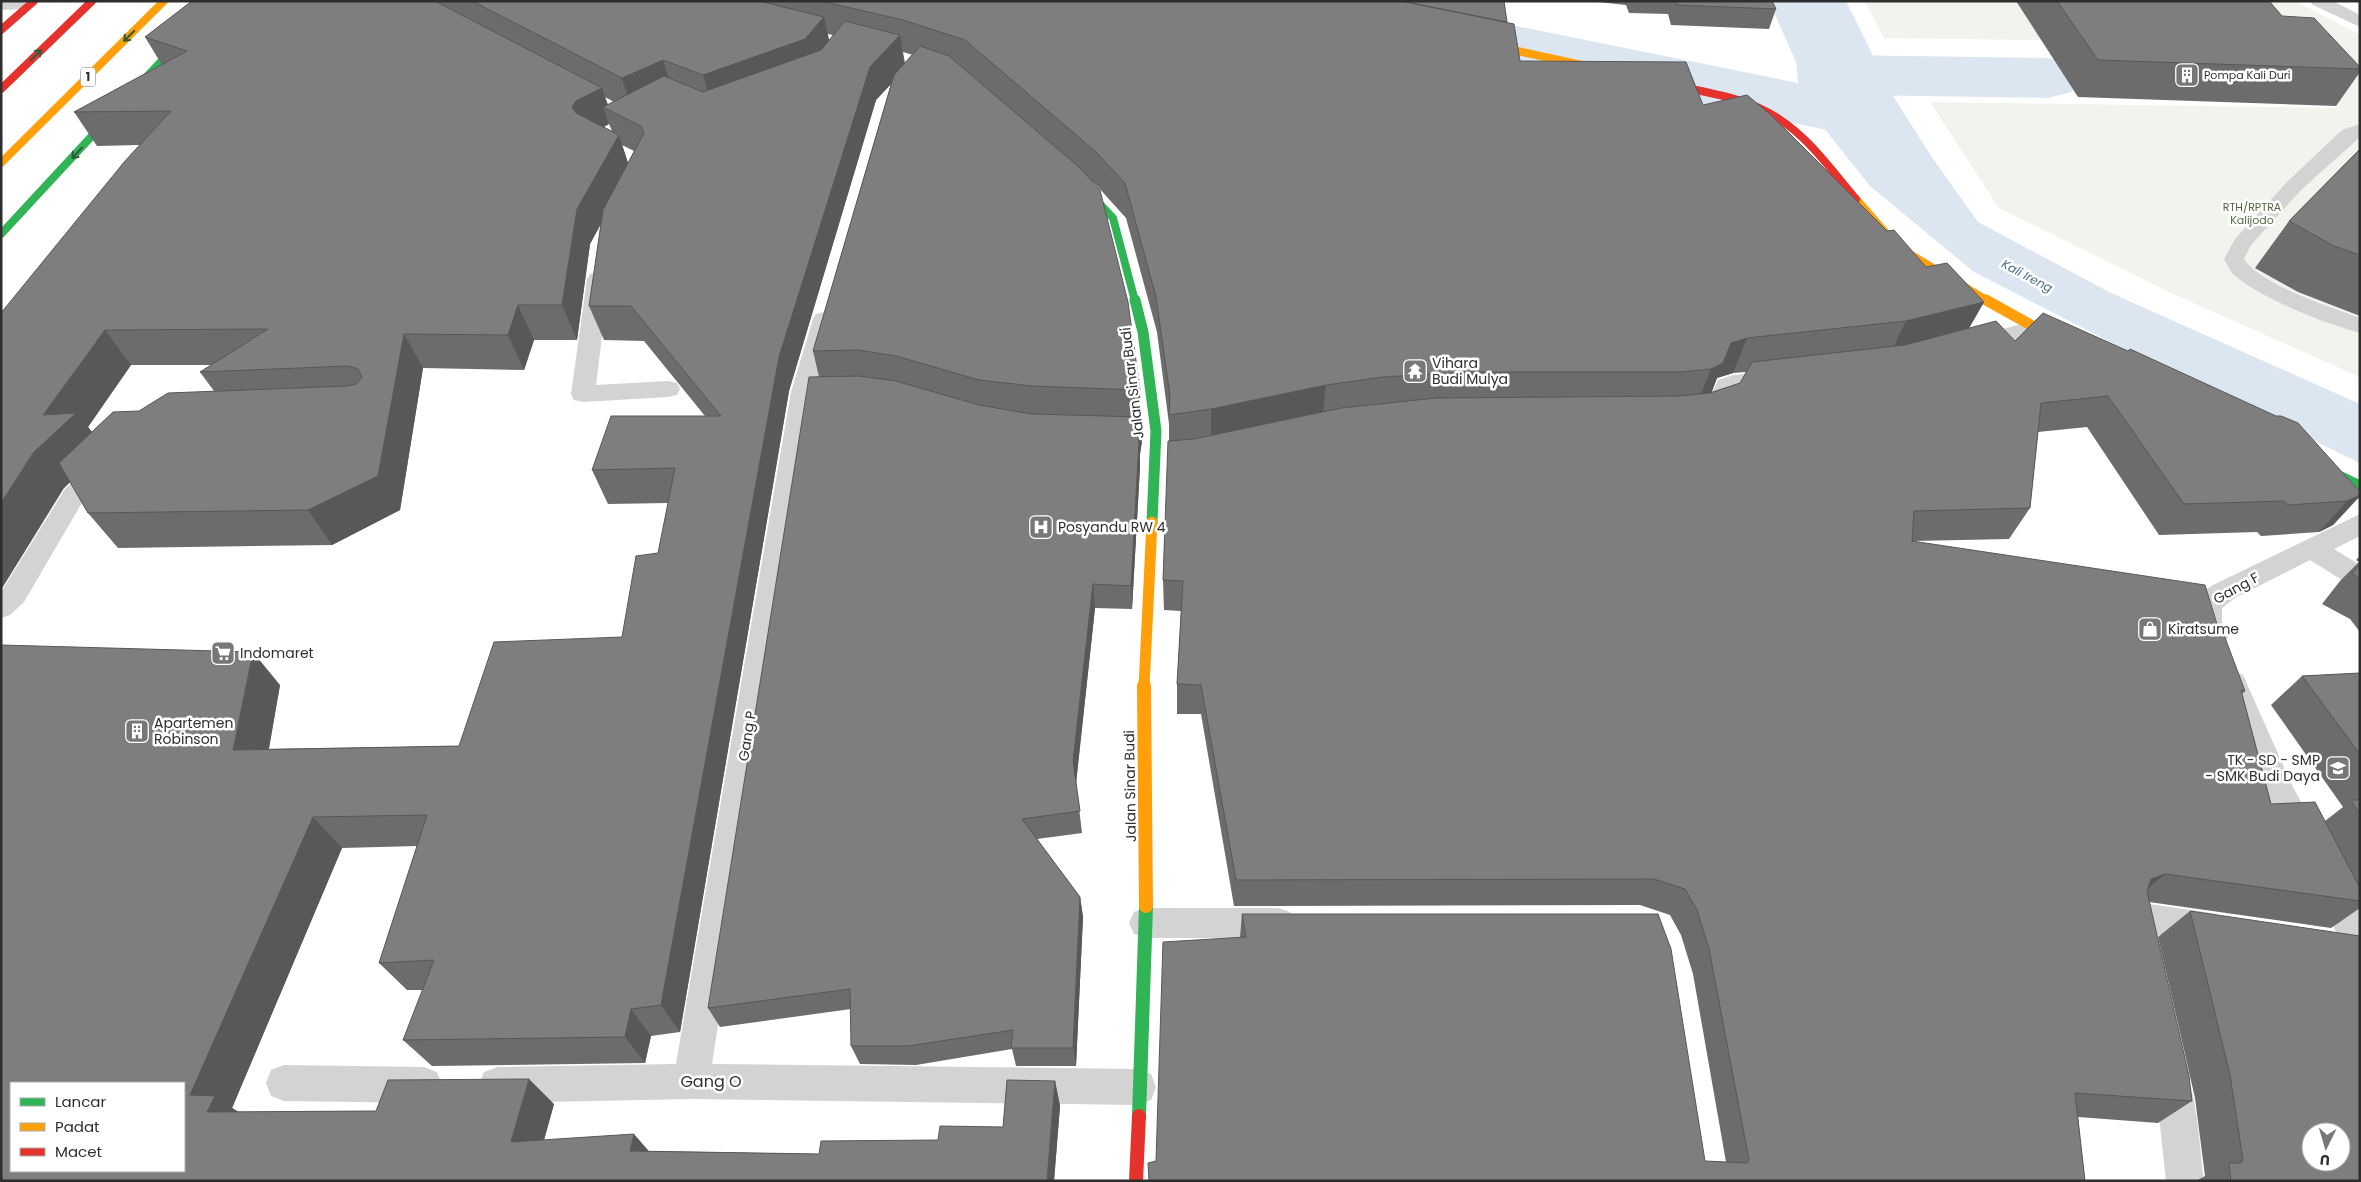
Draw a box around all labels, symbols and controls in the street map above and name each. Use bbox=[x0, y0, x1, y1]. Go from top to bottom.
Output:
one-way arrow bbox=[124, 29, 136, 41]
one-way arrow bbox=[30, 49, 43, 61]
building icon: Pompa Kali Duri bbox=[2174, 62, 2200, 88]
place label: Pompa Kali Duri bbox=[2204, 67, 2291, 83]
road number: 1 bbox=[80, 68, 96, 86]
one-way arrow bbox=[71, 146, 83, 159]
park label: RTH/RPTRA Kalijodo bbox=[2223, 199, 2282, 228]
water label: Kali Ireng bbox=[1999, 255, 2056, 296]
street label: Jalan Sinar Budi bbox=[1115, 326, 1149, 440]
place label: Vihara Budi Mulya bbox=[1432, 353, 1508, 389]
temple icon: Vihara Budi Mulya bbox=[1402, 358, 1428, 384]
hospital icon: Posyandu RW 4 bbox=[1028, 514, 1054, 540]
place label: Posyandu RW 4 bbox=[1058, 517, 1166, 537]
street label: Gang F bbox=[2209, 567, 2263, 609]
shop icon: Kiratsume bbox=[2137, 616, 2163, 642]
place label: Kiratsume bbox=[2168, 619, 2239, 639]
supermarket icon: Indomaret bbox=[210, 640, 236, 666]
place label: Indomaret bbox=[240, 643, 314, 663]
street label: Gang P bbox=[733, 709, 761, 763]
place label: Apartemen Robinson bbox=[154, 713, 233, 749]
building icon: Apartemen Robinson bbox=[124, 718, 150, 744]
street label: Jalan Sinar Budi bbox=[1119, 730, 1141, 842]
place label: TK - SD - SMP - SMK Budi Daya bbox=[2205, 750, 2320, 786]
school or university icon: TK - SD - SMP - SMK Budi Daya bbox=[2325, 755, 2351, 781]
street label: Gang O bbox=[680, 1070, 742, 1093]
legend bbox=[10, 1082, 185, 1172]
text: Lancar bbox=[55, 1091, 106, 1112]
text: Padat bbox=[55, 1116, 100, 1137]
north arrow bbox=[2301, 1122, 2351, 1172]
text: Macet bbox=[55, 1141, 102, 1162]
text: U bbox=[2319, 1150, 2331, 1170]

